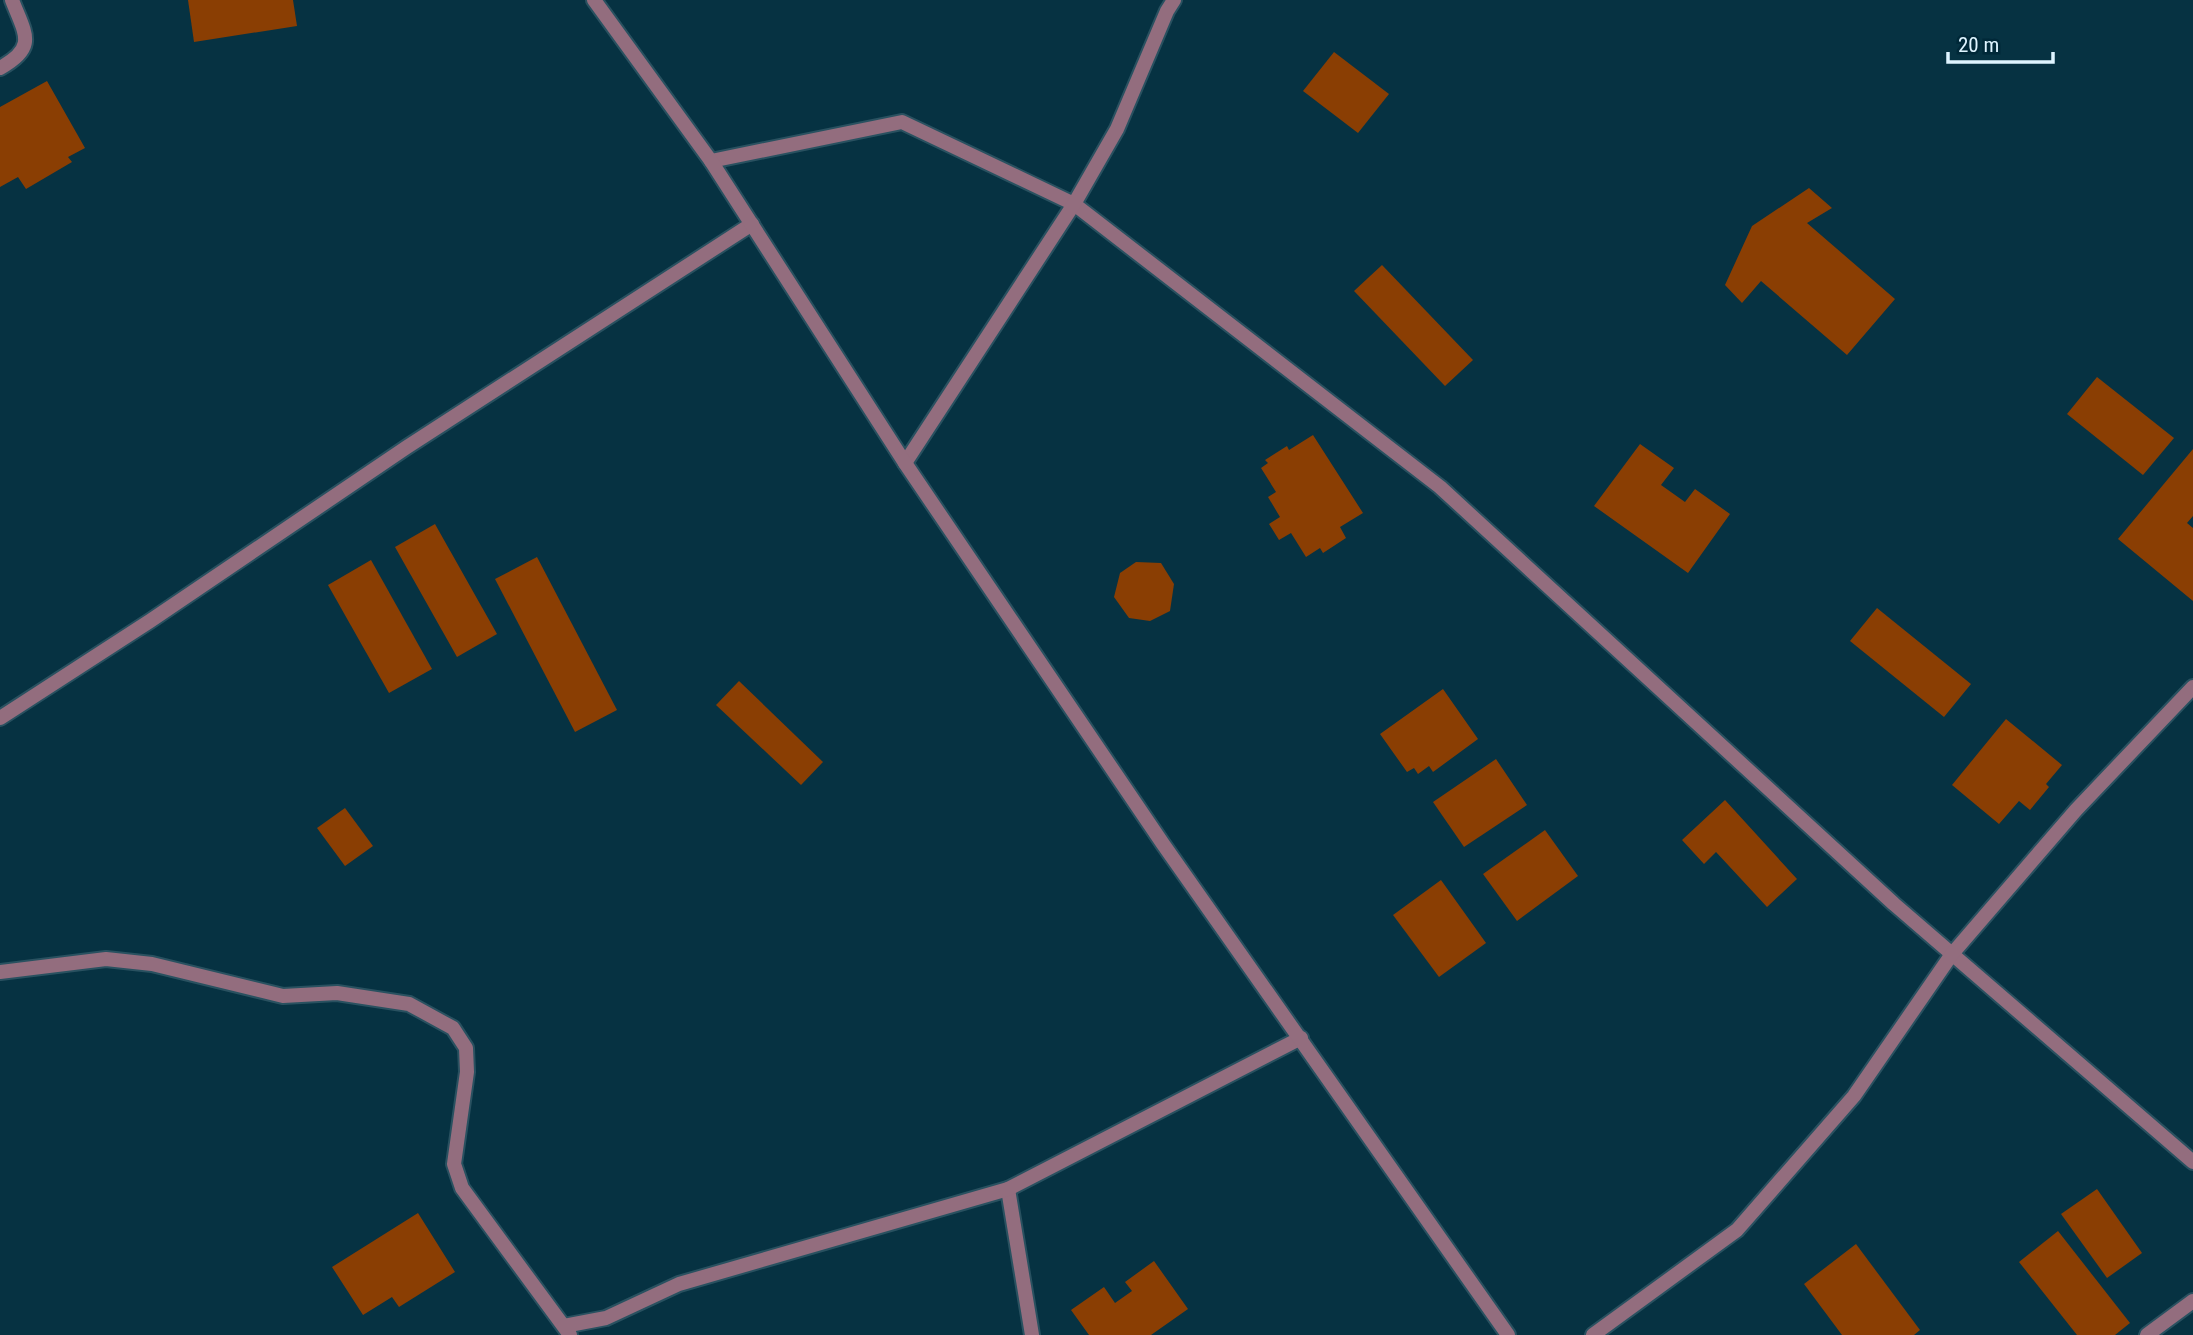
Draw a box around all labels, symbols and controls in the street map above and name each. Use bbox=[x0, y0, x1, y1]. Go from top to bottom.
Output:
scale bar bbox=[1948, 21, 2053, 65]
text: 20 m bbox=[1958, 33, 1999, 57]

